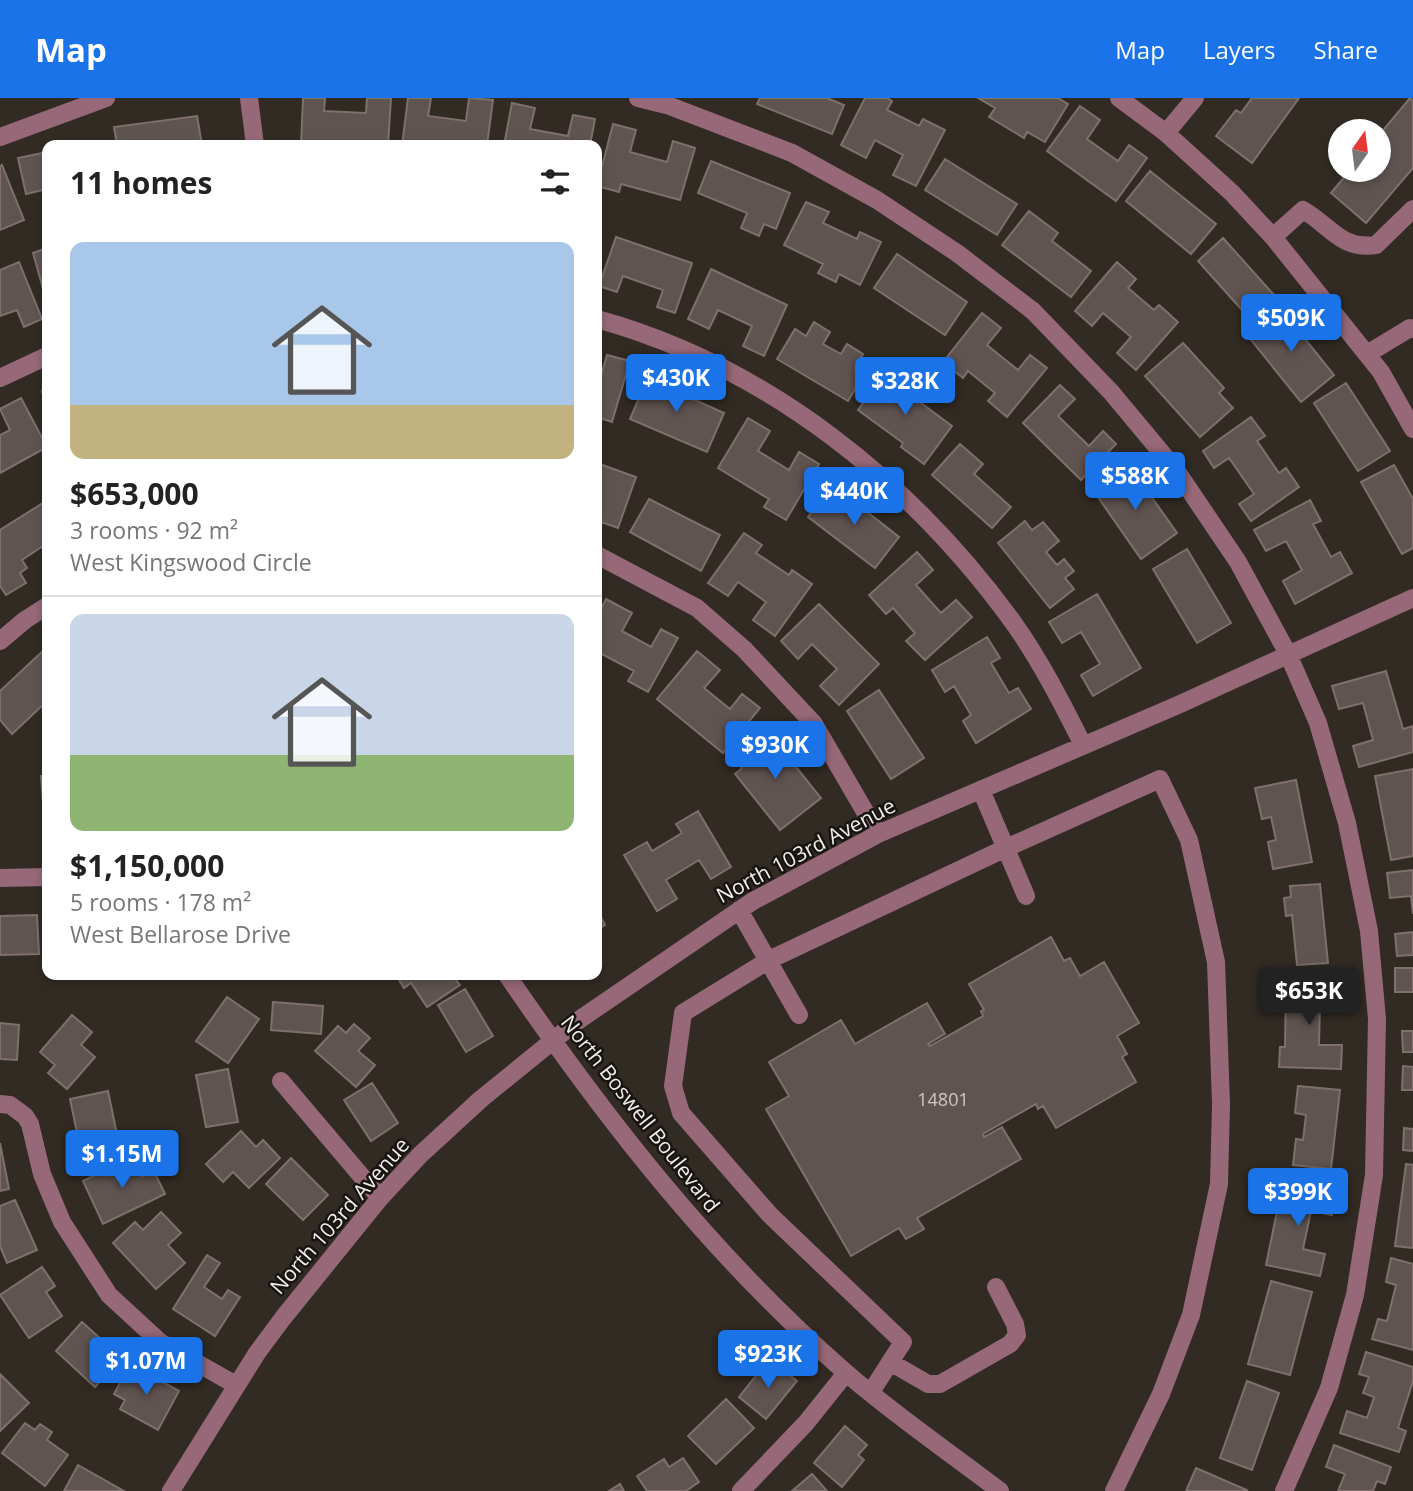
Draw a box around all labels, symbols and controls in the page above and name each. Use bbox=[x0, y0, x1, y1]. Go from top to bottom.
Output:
text: Map bbox=[35, 27, 107, 72]
text: Map bbox=[1115, 33, 1165, 66]
text: Layers bbox=[1203, 33, 1276, 66]
text: Share bbox=[1314, 33, 1378, 66]
north arrow bbox=[1328, 119, 1391, 182]
map controls bbox=[1328, 119, 1391, 182]
text: 11 homes bbox=[70, 162, 213, 203]
icon: filters bbox=[536, 163, 574, 201]
icon: home bbox=[259, 287, 385, 413]
pin: $509K bbox=[1242, 294, 1340, 354]
text: $509K bbox=[1257, 301, 1325, 333]
pin: $430K bbox=[627, 354, 725, 414]
pin: $328K bbox=[856, 358, 954, 417]
text: $430K bbox=[642, 361, 710, 393]
text: $328K bbox=[871, 364, 939, 396]
pin: $588K bbox=[1086, 452, 1184, 512]
text: $588K bbox=[1101, 459, 1169, 491]
pin: $440K bbox=[805, 468, 903, 527]
text: $653,000 bbox=[70, 473, 199, 514]
text: $440K bbox=[820, 474, 888, 506]
text: 3 rooms · 92 m² bbox=[70, 514, 238, 546]
text: West Kingswood Circle bbox=[70, 546, 312, 578]
icon: home bbox=[259, 659, 385, 785]
pin: $930K bbox=[726, 722, 824, 781]
text: $930K bbox=[741, 728, 809, 760]
street label: North 103rd Avenue bbox=[711, 791, 900, 909]
text: $1,150,000 bbox=[70, 845, 224, 886]
text: 5 rooms · 178 m² bbox=[70, 886, 251, 918]
text: West Bellarose Drive bbox=[70, 918, 291, 950]
pin: $653K bbox=[1260, 968, 1358, 1027]
text: $653K bbox=[1275, 974, 1343, 1006]
street label: North Boswell Boulevard bbox=[555, 1009, 727, 1218]
house number: 14801 bbox=[917, 1087, 969, 1111]
pin: $1.15M bbox=[65, 1130, 179, 1190]
street label: North 103rd Avenue bbox=[263, 1131, 415, 1300]
text: $1.15M bbox=[82, 1137, 162, 1169]
pin: $399K bbox=[1249, 1168, 1347, 1228]
text: $399K bbox=[1264, 1175, 1332, 1207]
pin: $923K bbox=[719, 1330, 817, 1390]
text: $923K bbox=[734, 1337, 802, 1369]
pin: $1.07M bbox=[89, 1338, 203, 1397]
text: $1.07M bbox=[106, 1344, 186, 1376]

